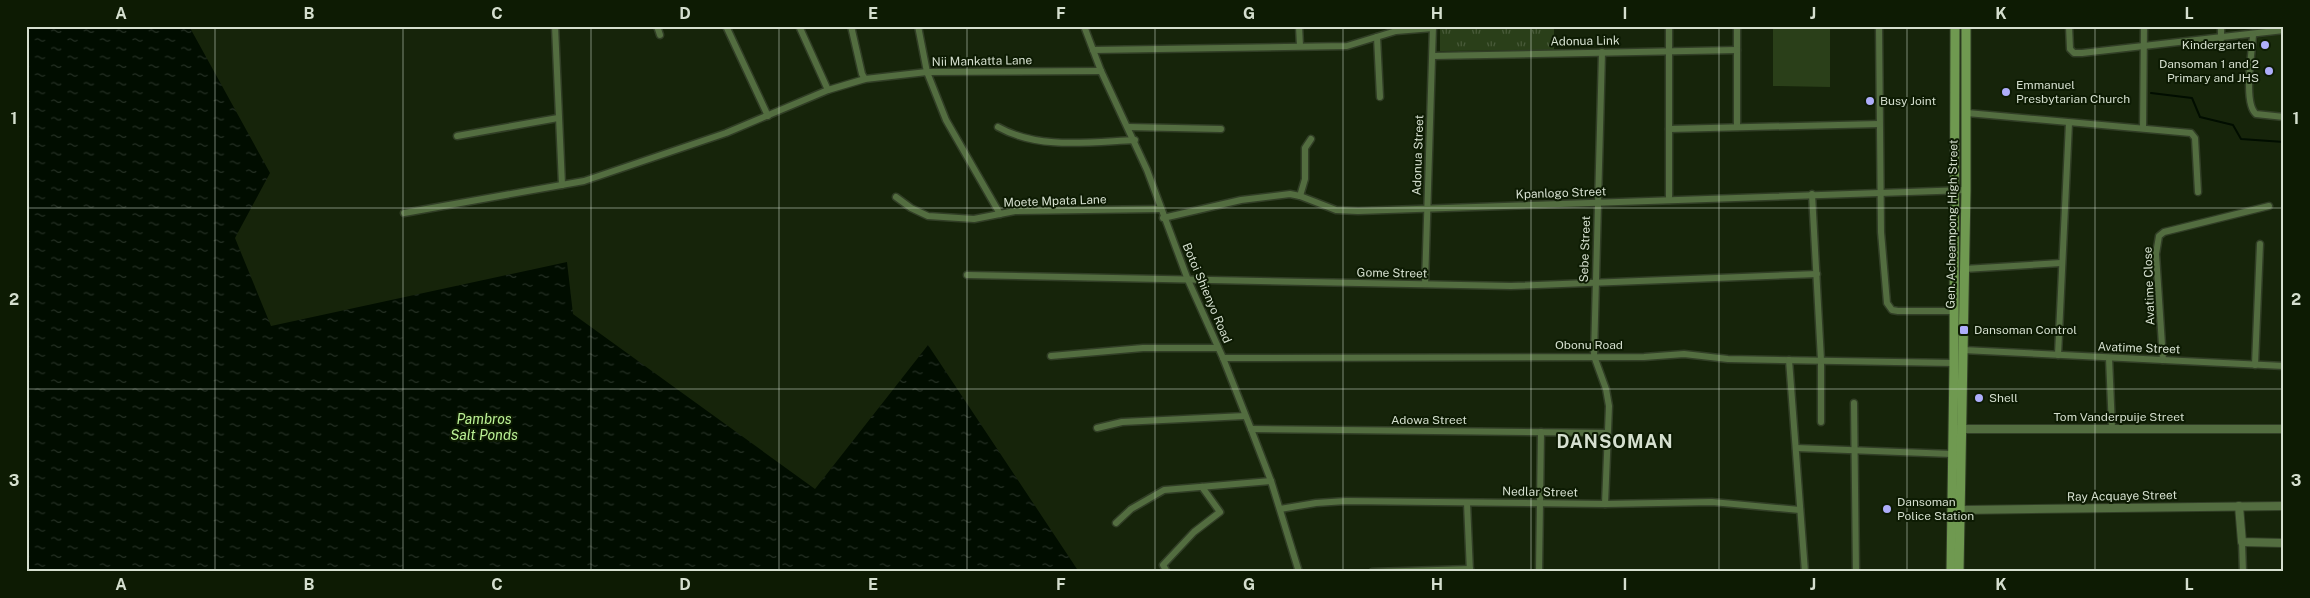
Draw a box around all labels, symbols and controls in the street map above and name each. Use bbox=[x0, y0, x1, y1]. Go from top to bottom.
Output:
text: A bbox=[115, 4, 127, 23]
text: B bbox=[304, 4, 315, 23]
text: C bbox=[491, 4, 503, 23]
text: D bbox=[679, 4, 691, 23]
text: E bbox=[868, 4, 878, 23]
text: F bbox=[1056, 4, 1066, 23]
text: G bbox=[1243, 4, 1255, 23]
text: H bbox=[1431, 4, 1443, 23]
text: I bbox=[1623, 4, 1627, 23]
text: J bbox=[1810, 4, 1816, 23]
text: K bbox=[1995, 4, 2007, 23]
text: L bbox=[2184, 4, 2194, 23]
street label: Adonua Link bbox=[1550, 33, 1620, 49]
place label: Kindergarten bbox=[2182, 38, 2255, 52]
marker: Kindergarten bbox=[2259, 39, 2271, 51]
street label: Nii Mankatta Lane bbox=[932, 53, 1033, 69]
place label: Dansoman 1 and 2 Primary and JHS bbox=[2159, 57, 2259, 85]
marker: Dansoman 1 and 2 Primary and JHS bbox=[2263, 65, 2275, 77]
place label: Emmanuel Presbytarian Church bbox=[2016, 78, 2130, 106]
marker: Emmanuel Presbytarian Church bbox=[2000, 86, 2012, 98]
place label: Busy Joint bbox=[1880, 94, 1937, 108]
marker: Busy Joint bbox=[1864, 95, 1876, 107]
text: 1 bbox=[11, 109, 17, 128]
text: 1 bbox=[2293, 109, 2299, 128]
street label: Adonua Street bbox=[1410, 114, 1426, 196]
street label: Gen. Acheampong High Street bbox=[1944, 139, 1960, 309]
street label: Kpanlogo Street bbox=[1515, 184, 1607, 202]
street label: Moete Mpata Lane bbox=[1003, 192, 1107, 210]
street label: Sebe Street bbox=[1577, 215, 1593, 283]
street label: Botoi Shienyo Road bbox=[1180, 241, 1234, 345]
street label: Avatime Close bbox=[2141, 246, 2157, 326]
street label: Gome Street bbox=[1357, 265, 1428, 281]
text: 2 bbox=[9, 290, 19, 309]
text: 2 bbox=[2291, 290, 2301, 309]
place label: Dansoman Control bbox=[1974, 323, 2077, 337]
marker: Dansoman Control bbox=[1958, 324, 1970, 336]
street label: Obonu Road bbox=[1555, 338, 1623, 352]
street label: Avatime Street bbox=[2097, 340, 2181, 356]
place label: Shell bbox=[1989, 391, 2018, 405]
marker: Shell bbox=[1973, 392, 1985, 404]
street label: Tom Vanderpuije Street bbox=[2054, 410, 2185, 424]
water label: Pambros Salt Ponds bbox=[450, 411, 518, 443]
street label: Adowa Street bbox=[1391, 413, 1467, 427]
district label: DANSOMAN bbox=[1556, 431, 1674, 452]
text: 3 bbox=[9, 471, 19, 490]
text: 3 bbox=[2291, 471, 2301, 490]
street label: Nedlar Street bbox=[1502, 484, 1578, 500]
street label: Ray Acquaye Street bbox=[2067, 488, 2177, 504]
place label: Dansoman Police Station bbox=[1897, 495, 1974, 523]
marker: Dansoman Police Station bbox=[1881, 503, 1893, 515]
text: A bbox=[115, 575, 127, 594]
text: B bbox=[304, 575, 315, 594]
text: C bbox=[491, 575, 503, 594]
text: D bbox=[679, 575, 691, 594]
text: E bbox=[868, 575, 878, 594]
text: F bbox=[1056, 575, 1066, 594]
text: G bbox=[1243, 575, 1255, 594]
text: H bbox=[1431, 575, 1443, 594]
text: I bbox=[1623, 575, 1627, 594]
text: J bbox=[1810, 575, 1816, 594]
text: K bbox=[1995, 575, 2007, 594]
text: L bbox=[2184, 575, 2194, 594]

